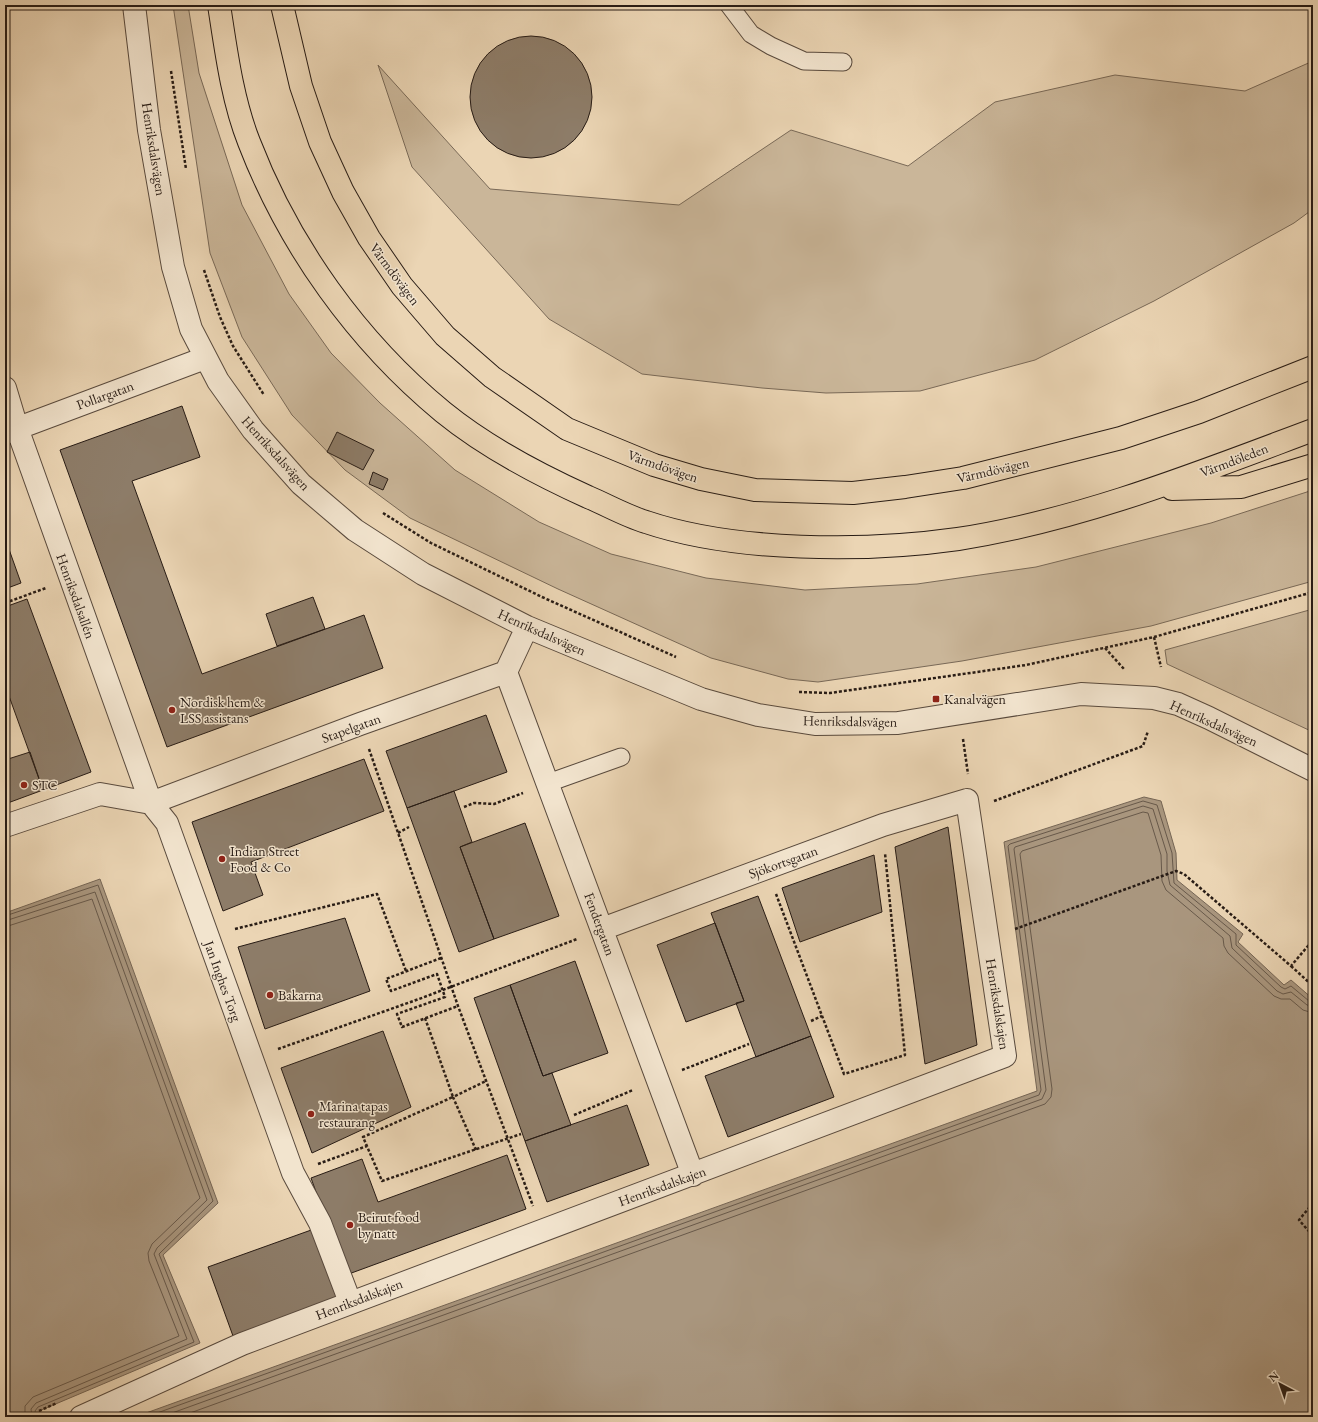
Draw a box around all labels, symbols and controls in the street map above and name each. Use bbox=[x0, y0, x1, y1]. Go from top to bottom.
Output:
street label: Henriksdalsvägen bbox=[138, 101, 170, 198]
street label: Värmdövägen bbox=[366, 239, 425, 309]
street label: Pollargatan bbox=[74, 376, 137, 414]
street label: Henriksdalsvägen bbox=[238, 412, 315, 495]
street label: Värmdöleden bbox=[1197, 439, 1271, 481]
street label: Värmdövägen bbox=[625, 446, 701, 487]
street label: Värmdövägen bbox=[955, 453, 1031, 487]
street label: Henriksdalsallén bbox=[52, 551, 100, 642]
street label: Henriksdalsvägen bbox=[495, 605, 589, 660]
place label: Kanalvägen bbox=[944, 690, 1007, 708]
place label: Nordisk hem & LSS assistans bbox=[180, 693, 264, 727]
marker: Kanalvägen bbox=[931, 694, 941, 704]
street label: Henriksdalsvägen bbox=[1167, 696, 1261, 751]
marker: Nordisk hem & LSS assistans bbox=[167, 705, 177, 715]
street label: Stapelgatan bbox=[319, 709, 384, 747]
street label: Henriksdalsvägen bbox=[803, 711, 898, 731]
place label: STC bbox=[32, 776, 58, 794]
marker: STC bbox=[19, 780, 29, 790]
street label: Sjökortsgatan bbox=[746, 841, 821, 883]
place label: Indian Street Food & Co bbox=[230, 842, 300, 876]
marker: Indian Street Food & Co bbox=[217, 854, 227, 864]
street label: Fendergatan bbox=[580, 890, 620, 959]
street label: Jan Inghes Torg bbox=[200, 937, 246, 1025]
street label: Henriksdalskajen bbox=[982, 957, 1014, 1051]
place label: Bakarna bbox=[278, 986, 322, 1004]
marker: Bakarna bbox=[265, 990, 275, 1000]
place label: Marina tapas restaurang bbox=[319, 1097, 388, 1131]
marker: Marina tapas restaurang bbox=[306, 1109, 316, 1119]
street label: Henriksdalskajen bbox=[616, 1162, 709, 1210]
place label: Beirut food by natt bbox=[358, 1208, 420, 1242]
marker: Beirut food by natt bbox=[345, 1220, 355, 1230]
street label: Henriksdalskajen bbox=[313, 1274, 406, 1324]
north arrow bbox=[1260, 1364, 1300, 1404]
text: N bbox=[1265, 1368, 1281, 1385]

